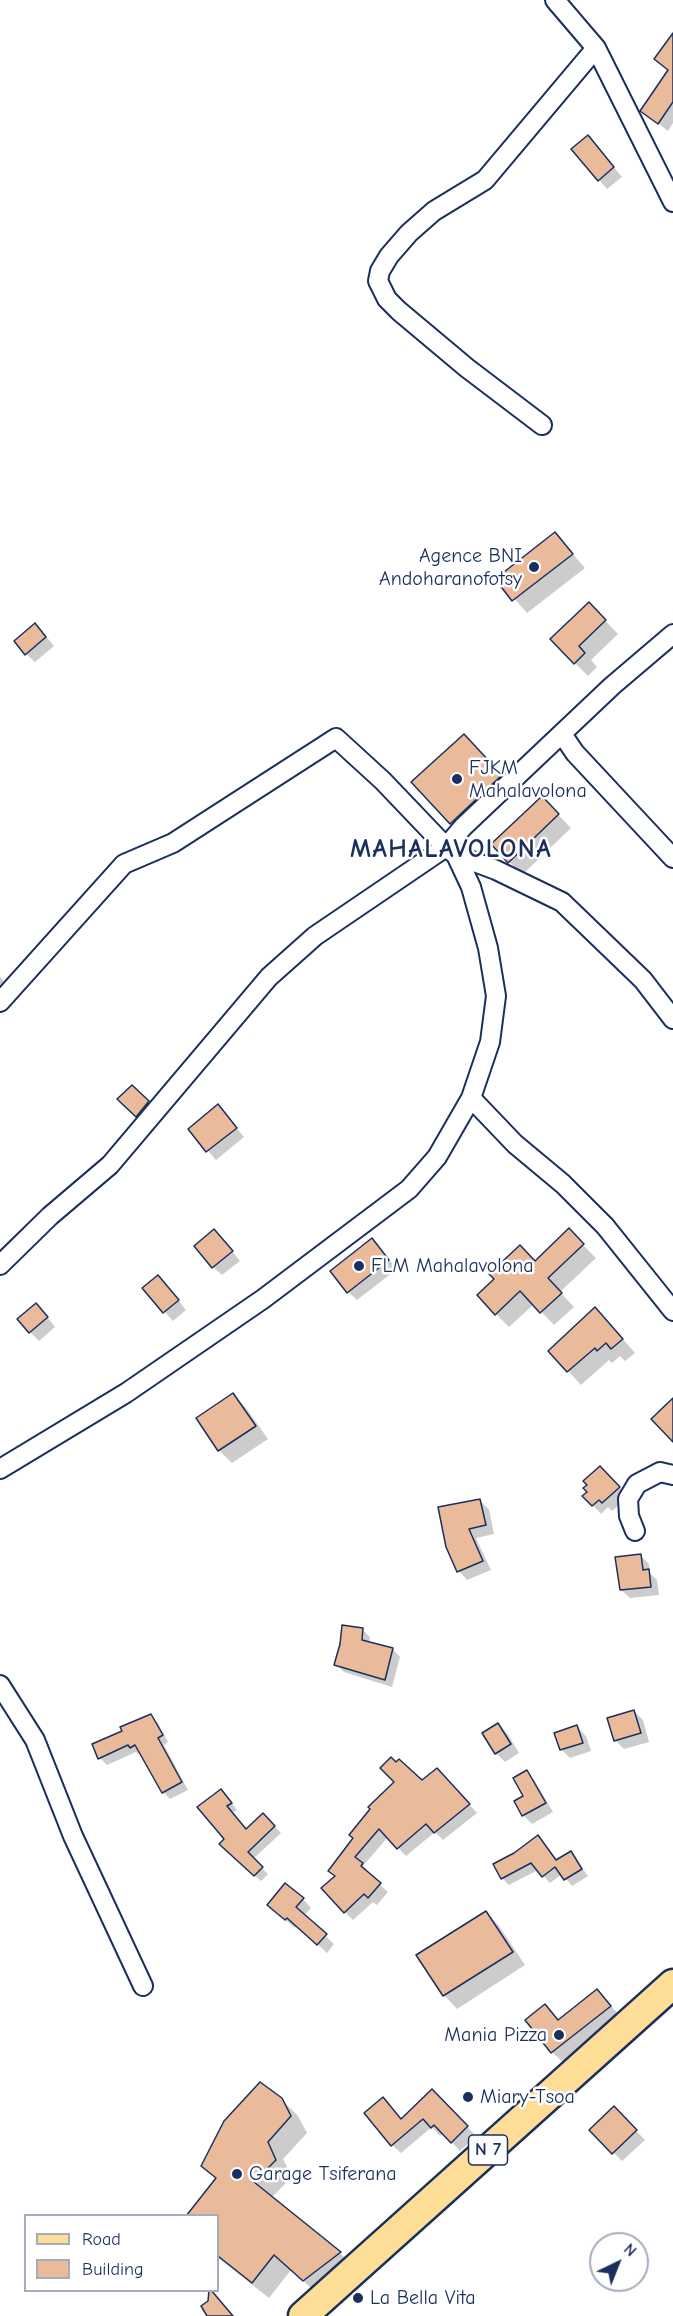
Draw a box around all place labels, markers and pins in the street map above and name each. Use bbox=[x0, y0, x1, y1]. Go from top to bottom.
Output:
place label: Agence BNI Andoharanofotsy bbox=[379, 544, 522, 591]
marker: Agence BNI Andoharanofotsy bbox=[527, 560, 541, 574]
place label: FJKM Mahalavolona bbox=[469, 756, 587, 803]
marker: FJKM Mahalavolona bbox=[450, 772, 464, 786]
place label: FLM Mahalavolona bbox=[371, 1254, 534, 1278]
marker: FLM Mahalavolona bbox=[352, 1259, 366, 1273]
place label: Mania Pizza bbox=[444, 2023, 547, 2047]
marker: Mania Pizza bbox=[552, 2028, 566, 2042]
place label: Miary-Tsoa bbox=[480, 2085, 575, 2109]
marker: Miary-Tsoa bbox=[461, 2090, 475, 2104]
place label: Garage Tsiferana bbox=[249, 2162, 397, 2186]
marker: Garage Tsiferana bbox=[230, 2167, 244, 2181]
place label: La Bella Vita bbox=[370, 2286, 476, 2310]
marker: La Bella Vita bbox=[351, 2291, 365, 2305]

